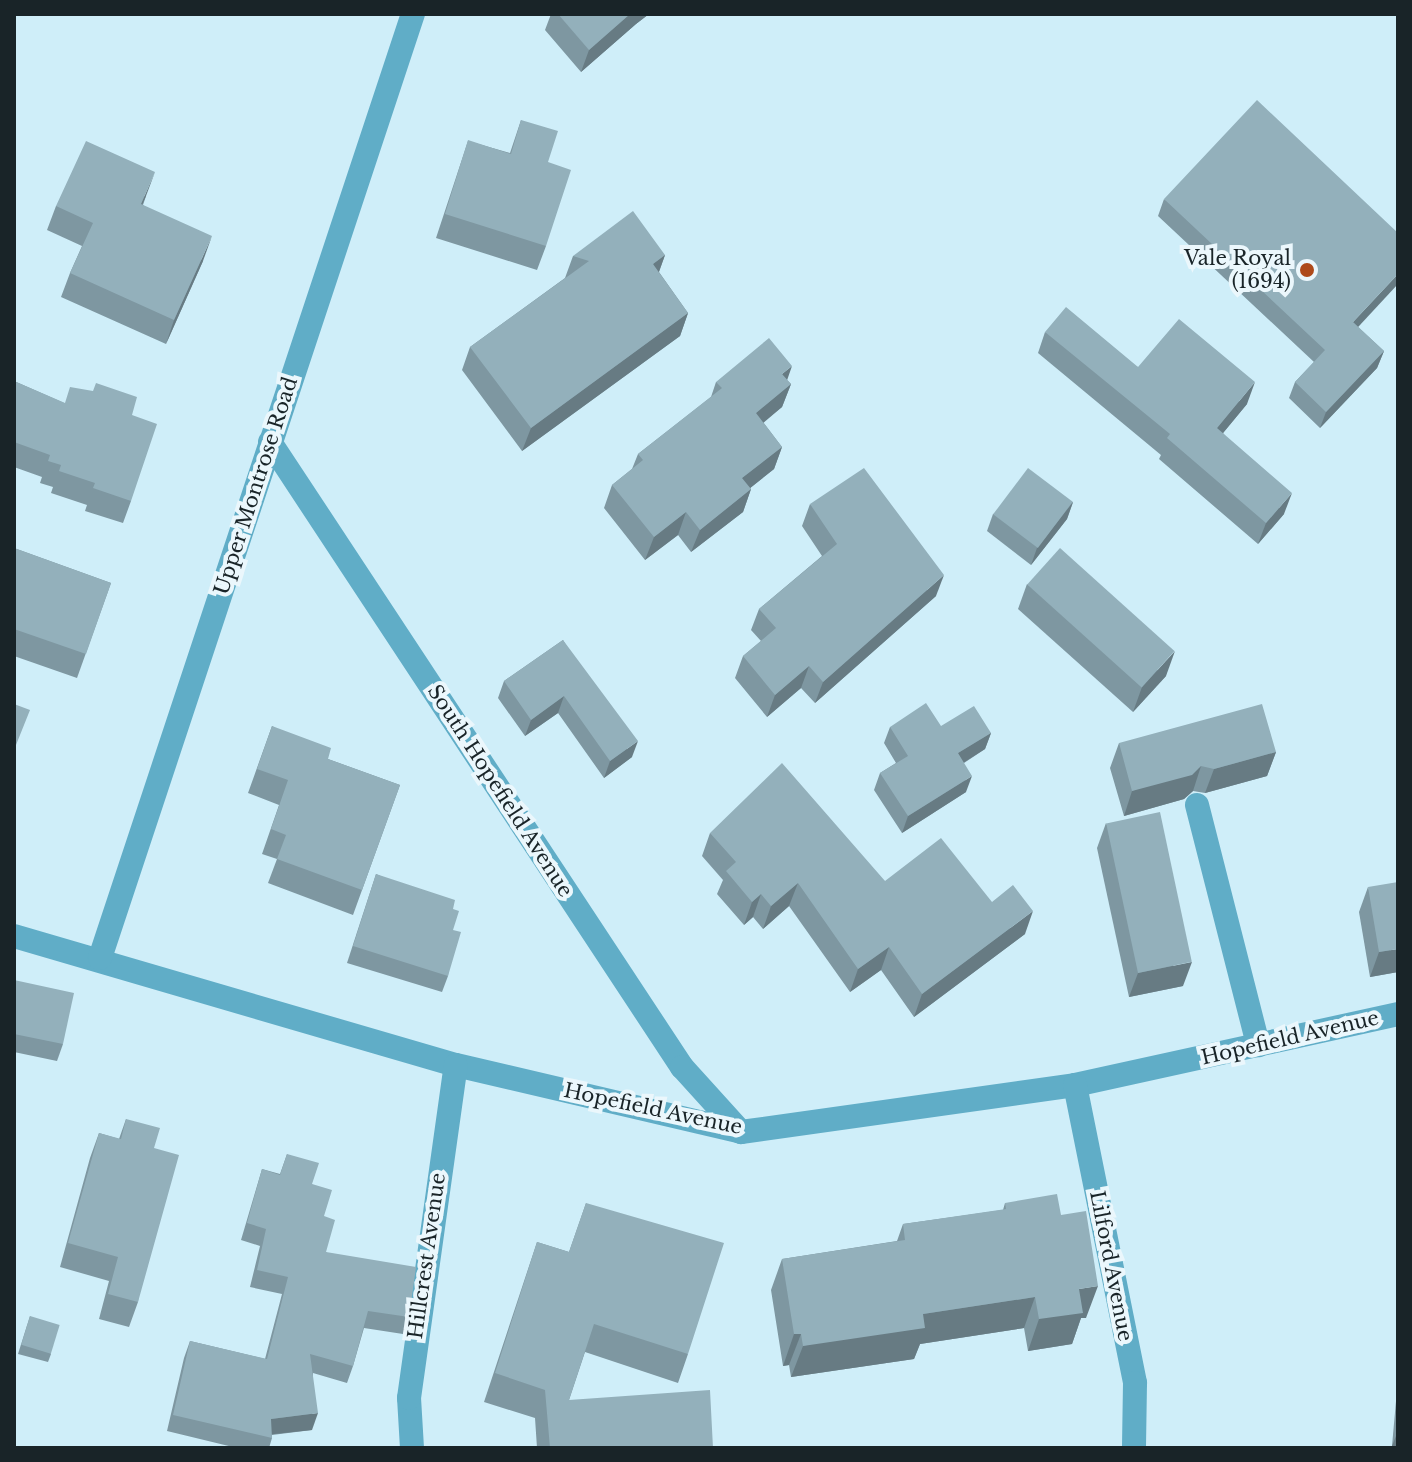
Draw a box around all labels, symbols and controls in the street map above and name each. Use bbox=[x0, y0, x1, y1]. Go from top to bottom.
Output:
place label: Vale Royal (1694) bbox=[1184, 246, 1291, 293]
marker: Vale Royal (1694) bbox=[1298, 261, 1316, 279]
street label: Upper Montrose Road bbox=[209, 374, 303, 598]
street label: South Hopefield Avenue bbox=[422, 680, 578, 902]
street label: Hopefield Avenue bbox=[1198, 1006, 1382, 1070]
street label: Hopefield Avenue bbox=[561, 1078, 745, 1140]
street label: Hillcrest Avenue bbox=[403, 1171, 451, 1341]
street label: Lilford Avenue bbox=[1085, 1188, 1137, 1344]

